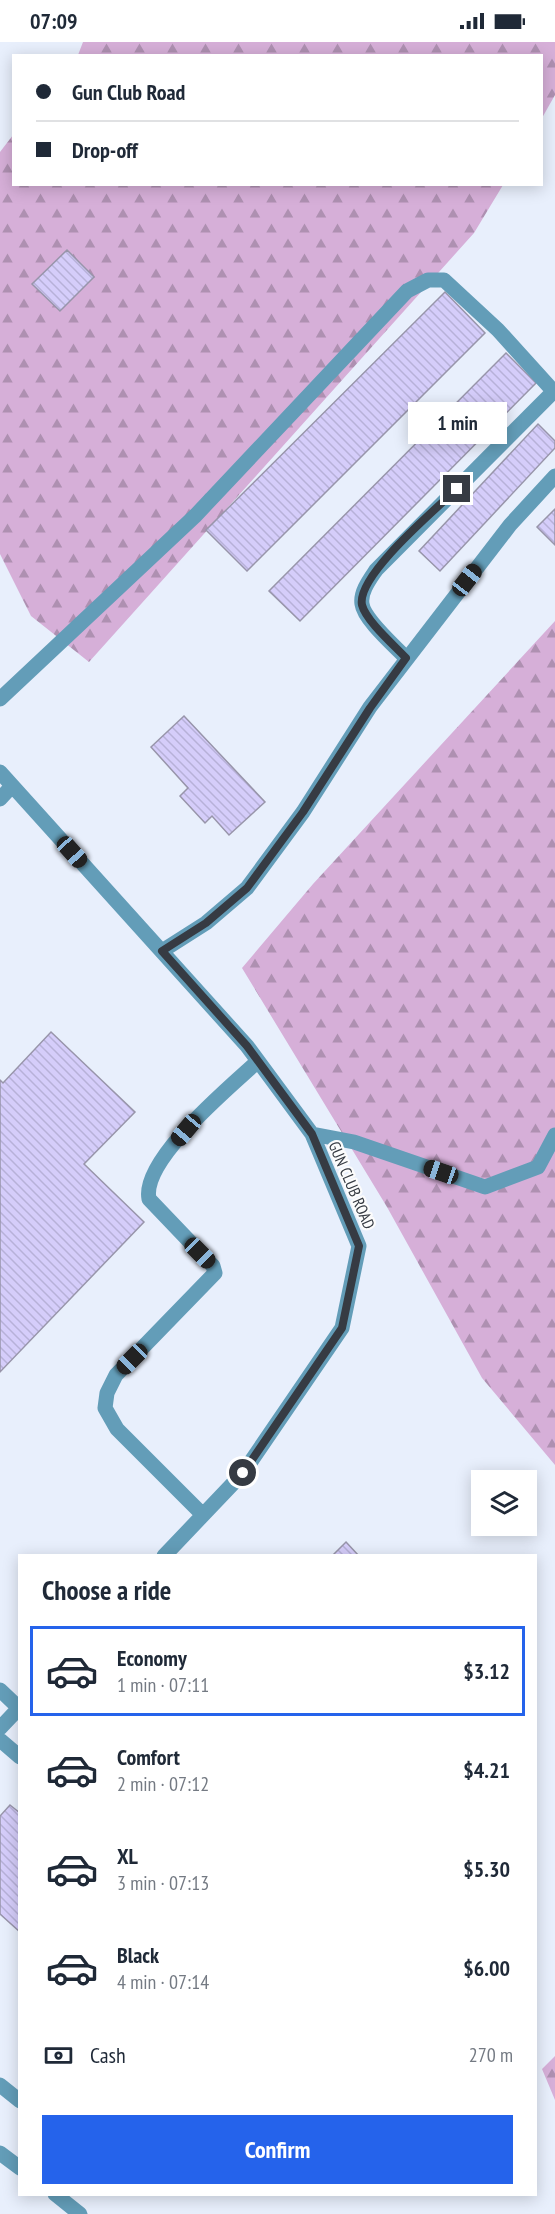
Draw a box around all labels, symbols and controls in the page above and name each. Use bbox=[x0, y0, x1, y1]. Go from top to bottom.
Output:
text: 07:09 bbox=[30, 7, 78, 35]
text: Gun Club Road bbox=[72, 78, 185, 106]
text: Drop-off bbox=[72, 136, 138, 164]
callout: 1 min bbox=[408, 402, 506, 444]
text: 1 min bbox=[437, 410, 478, 436]
route end bbox=[443, 475, 470, 502]
car bbox=[449, 560, 485, 600]
car bbox=[53, 833, 91, 871]
car bbox=[168, 1110, 204, 1150]
street label: GUN CLUB ROAD bbox=[325, 1138, 379, 1232]
car bbox=[421, 1158, 461, 1186]
car bbox=[181, 1234, 219, 1272]
car bbox=[113, 1340, 151, 1378]
route start bbox=[229, 1459, 256, 1486]
map controls bbox=[471, 1470, 537, 1536]
button: layers bbox=[471, 1470, 537, 1536]
text: Choose a ride bbox=[42, 1573, 171, 1607]
icon: car bbox=[45, 1644, 99, 1698]
text: Economy bbox=[117, 1644, 187, 1672]
text: $3.12 bbox=[463, 1657, 510, 1685]
text: 1 min · 07:11 bbox=[117, 1672, 209, 1698]
icon: car bbox=[45, 1743, 99, 1797]
text: Comfort bbox=[117, 1743, 180, 1771]
text: $4.21 bbox=[463, 1756, 510, 1784]
text: 2 min · 07:12 bbox=[117, 1771, 209, 1797]
icon: car bbox=[45, 1842, 99, 1896]
text: XL bbox=[117, 1842, 138, 1870]
text: $5.30 bbox=[463, 1855, 510, 1883]
text: 3 min · 07:13 bbox=[117, 1870, 209, 1896]
icon: car bbox=[45, 1941, 99, 1995]
text: Black bbox=[117, 1941, 159, 1969]
text: $6.00 bbox=[463, 1954, 510, 1982]
text: 4 min · 07:14 bbox=[117, 1969, 209, 1995]
icon: cash bbox=[42, 2039, 75, 2072]
text: Cash bbox=[90, 2041, 126, 2069]
text: 270 m bbox=[469, 2042, 513, 2068]
button: Confirm bbox=[42, 2115, 513, 2184]

